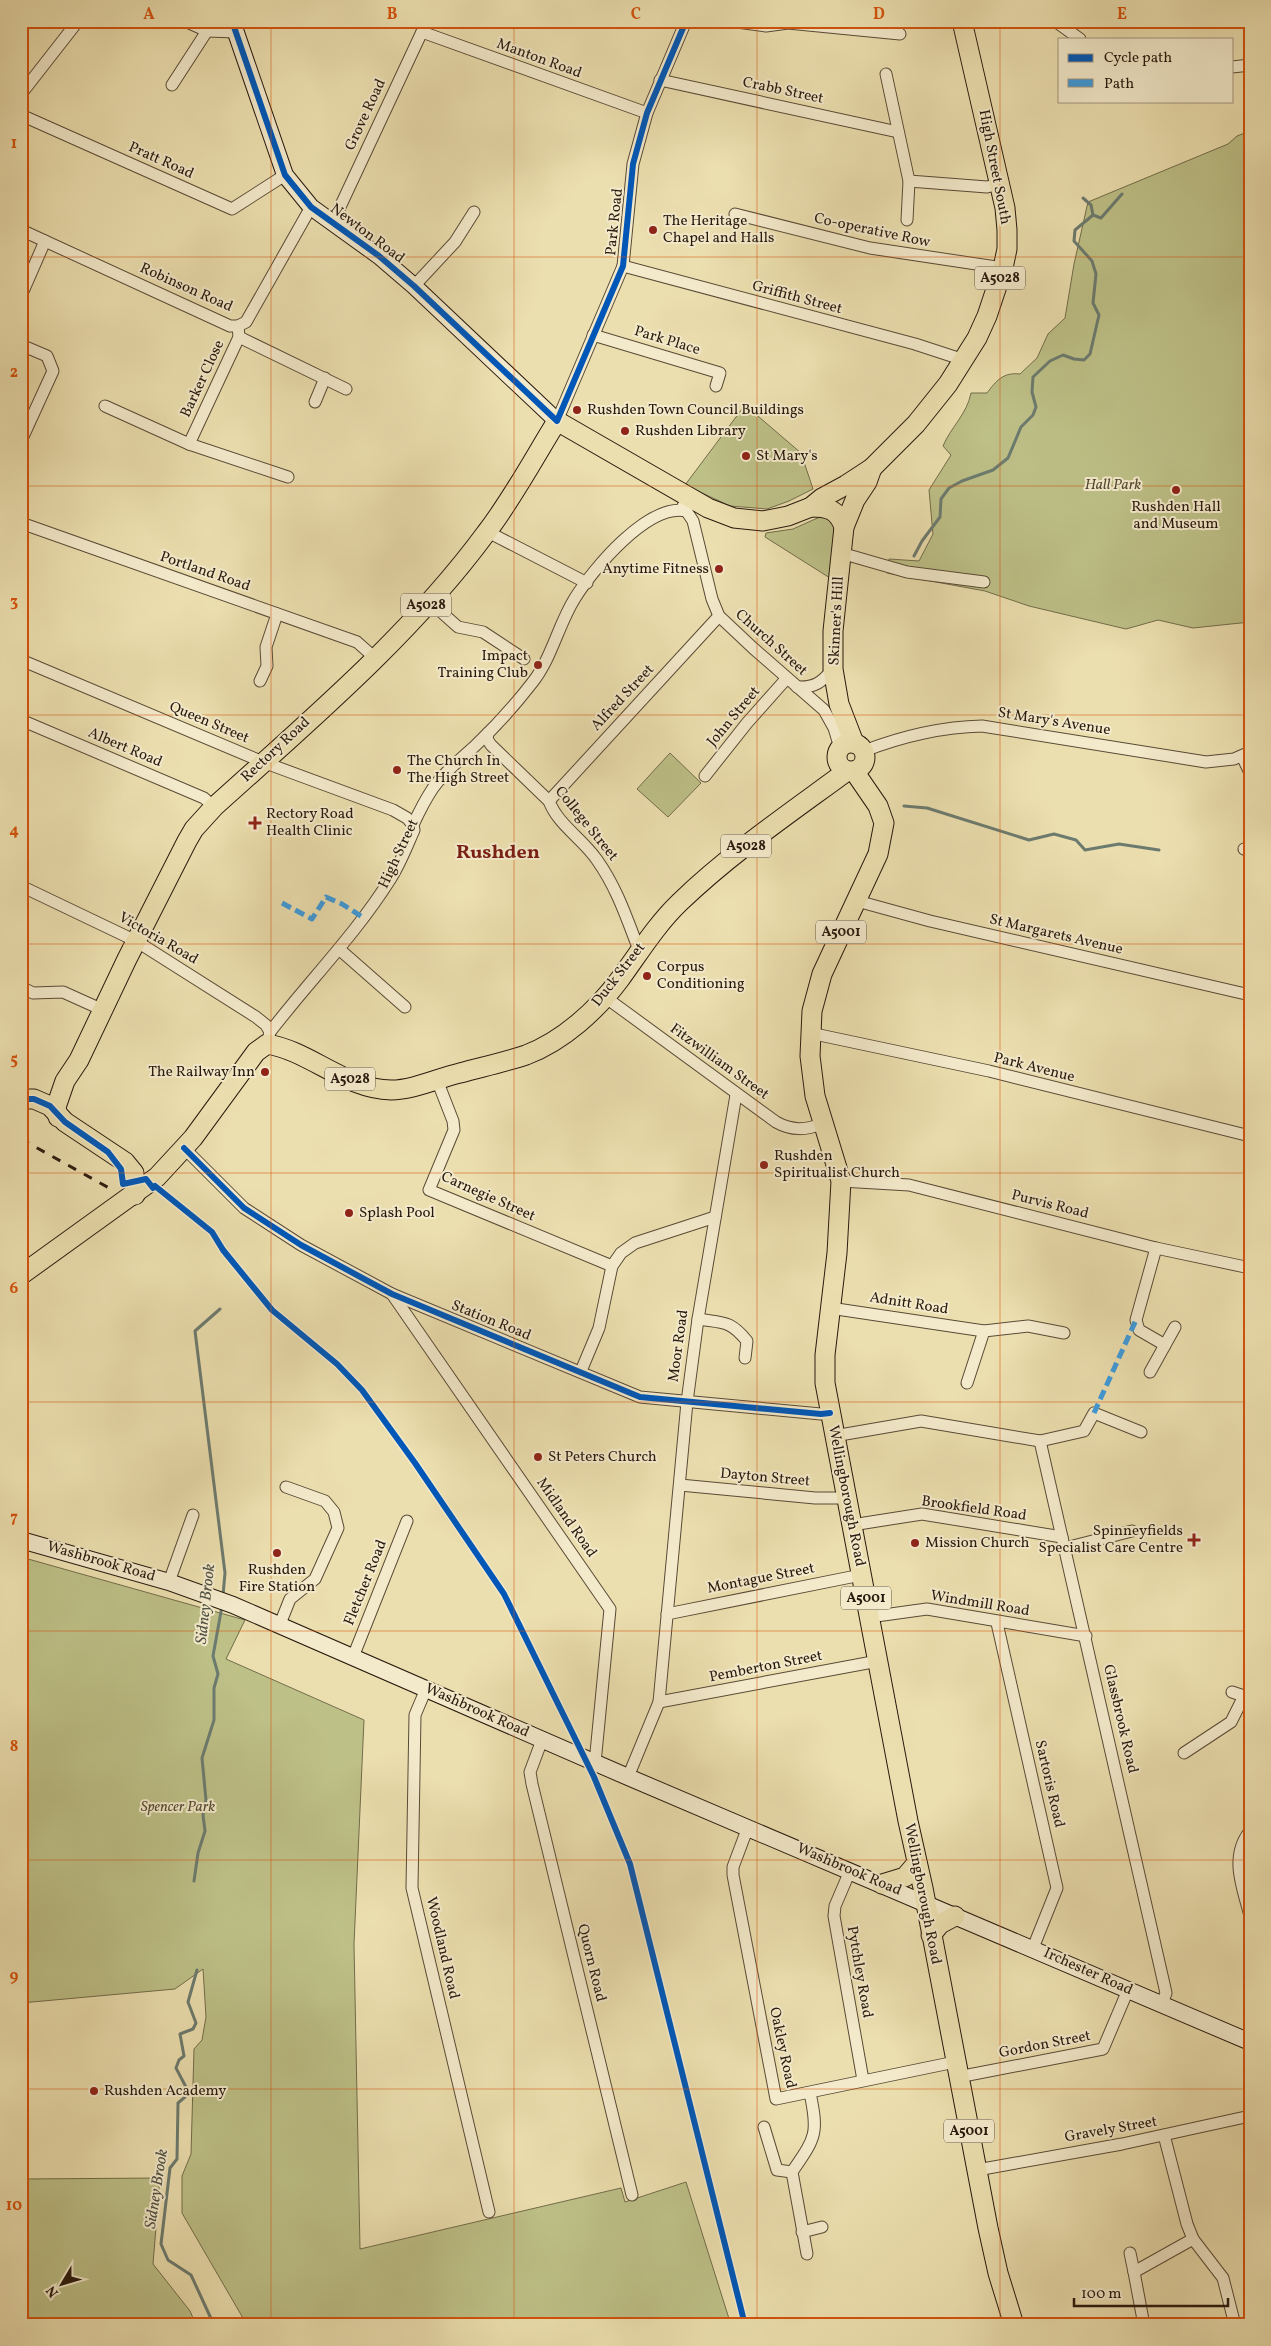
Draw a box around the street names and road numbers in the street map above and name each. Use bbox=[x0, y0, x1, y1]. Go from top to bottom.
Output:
street label: Manton Road bbox=[493, 34, 585, 84]
street label: Crabb Street bbox=[741, 72, 825, 110]
street label: Grove Road bbox=[340, 76, 392, 154]
street label: High Street South bbox=[973, 108, 1015, 226]
street label: Pratt Road bbox=[125, 137, 197, 185]
street label: Park Road bbox=[601, 187, 629, 257]
street label: Newton Road bbox=[325, 199, 409, 269]
street label: Co-operative Row bbox=[812, 208, 932, 254]
street label: Robinson Road bbox=[136, 258, 236, 318]
road number: A5028 bbox=[975, 266, 1025, 290]
street label: Griffith Street bbox=[750, 276, 844, 320]
street label: Park Place bbox=[631, 321, 703, 361]
street label: Barker Close bbox=[176, 337, 230, 421]
street label: Portland Road bbox=[157, 547, 253, 597]
street label: Skinner's Hill bbox=[824, 576, 850, 666]
road number: A5028 bbox=[401, 594, 451, 616]
street label: Church Street bbox=[730, 605, 812, 681]
street label: Alfred Street bbox=[587, 660, 659, 736]
street label: John Street bbox=[702, 682, 766, 752]
street label: Queen Street bbox=[166, 697, 252, 749]
street label: St Mary's Avenue bbox=[996, 703, 1112, 741]
street label: Rectory Road bbox=[237, 712, 315, 788]
street label: Albert Road bbox=[85, 723, 165, 773]
street label: College Street bbox=[549, 782, 623, 866]
street label: High Street bbox=[374, 816, 424, 892]
road number: A5028 bbox=[721, 834, 771, 858]
street label: Victoria Road bbox=[114, 908, 202, 970]
street label: St Margarets Avenue bbox=[987, 909, 1125, 961]
road number: A5001 bbox=[816, 920, 866, 944]
street label: Duck Street bbox=[587, 938, 651, 1012]
street label: Fitzwilliam Street bbox=[665, 1019, 773, 1105]
street label: Park Avenue bbox=[991, 1048, 1077, 1088]
road number: A5028 bbox=[325, 1068, 375, 1090]
street label: Carnegie Street bbox=[437, 1167, 539, 1227]
street label: Purvis Road bbox=[1009, 1185, 1091, 1225]
street label: Adnitt Road bbox=[868, 1287, 950, 1321]
street label: Station Road bbox=[448, 1295, 534, 1347]
street label: Moor Road bbox=[664, 1309, 694, 1383]
street label: Wellingborough Road bbox=[822, 1424, 870, 1568]
street label: Dayton Street bbox=[719, 1464, 811, 1492]
street label: Midland Road bbox=[531, 1474, 601, 1562]
street label: Brookfield Road bbox=[920, 1491, 1028, 1527]
street label: Washbrook Road bbox=[44, 1536, 158, 1588]
street label: Fletcher Road bbox=[339, 1537, 393, 1629]
street label: Montague Street bbox=[706, 1558, 816, 1600]
road number: A5001 bbox=[841, 1586, 891, 1610]
street label: Windmill Road bbox=[929, 1586, 1031, 1622]
street label: Pemberton Street bbox=[708, 1646, 824, 1688]
street label: Glassbrook Road bbox=[1097, 1663, 1143, 1775]
street label: Washbrook Road bbox=[421, 1679, 533, 1743]
street label: Sartoris Road bbox=[1029, 1738, 1069, 1830]
street label: Wellingborough Road bbox=[898, 1822, 946, 1966]
street label: Washbrook Road bbox=[793, 1838, 905, 1902]
street label: Woodland Road bbox=[420, 1895, 464, 2001]
street label: Quorn Road bbox=[571, 1922, 611, 2004]
street label: Pytchley Road bbox=[841, 1924, 877, 2020]
street label: Irchester Road bbox=[1040, 1943, 1136, 2001]
street label: Oakley Road bbox=[763, 2005, 801, 2091]
street label: Gordon Street bbox=[997, 2026, 1093, 2064]
street label: Gravely Street bbox=[1063, 2112, 1159, 2148]
road number: A5001 bbox=[944, 2120, 994, 2142]

